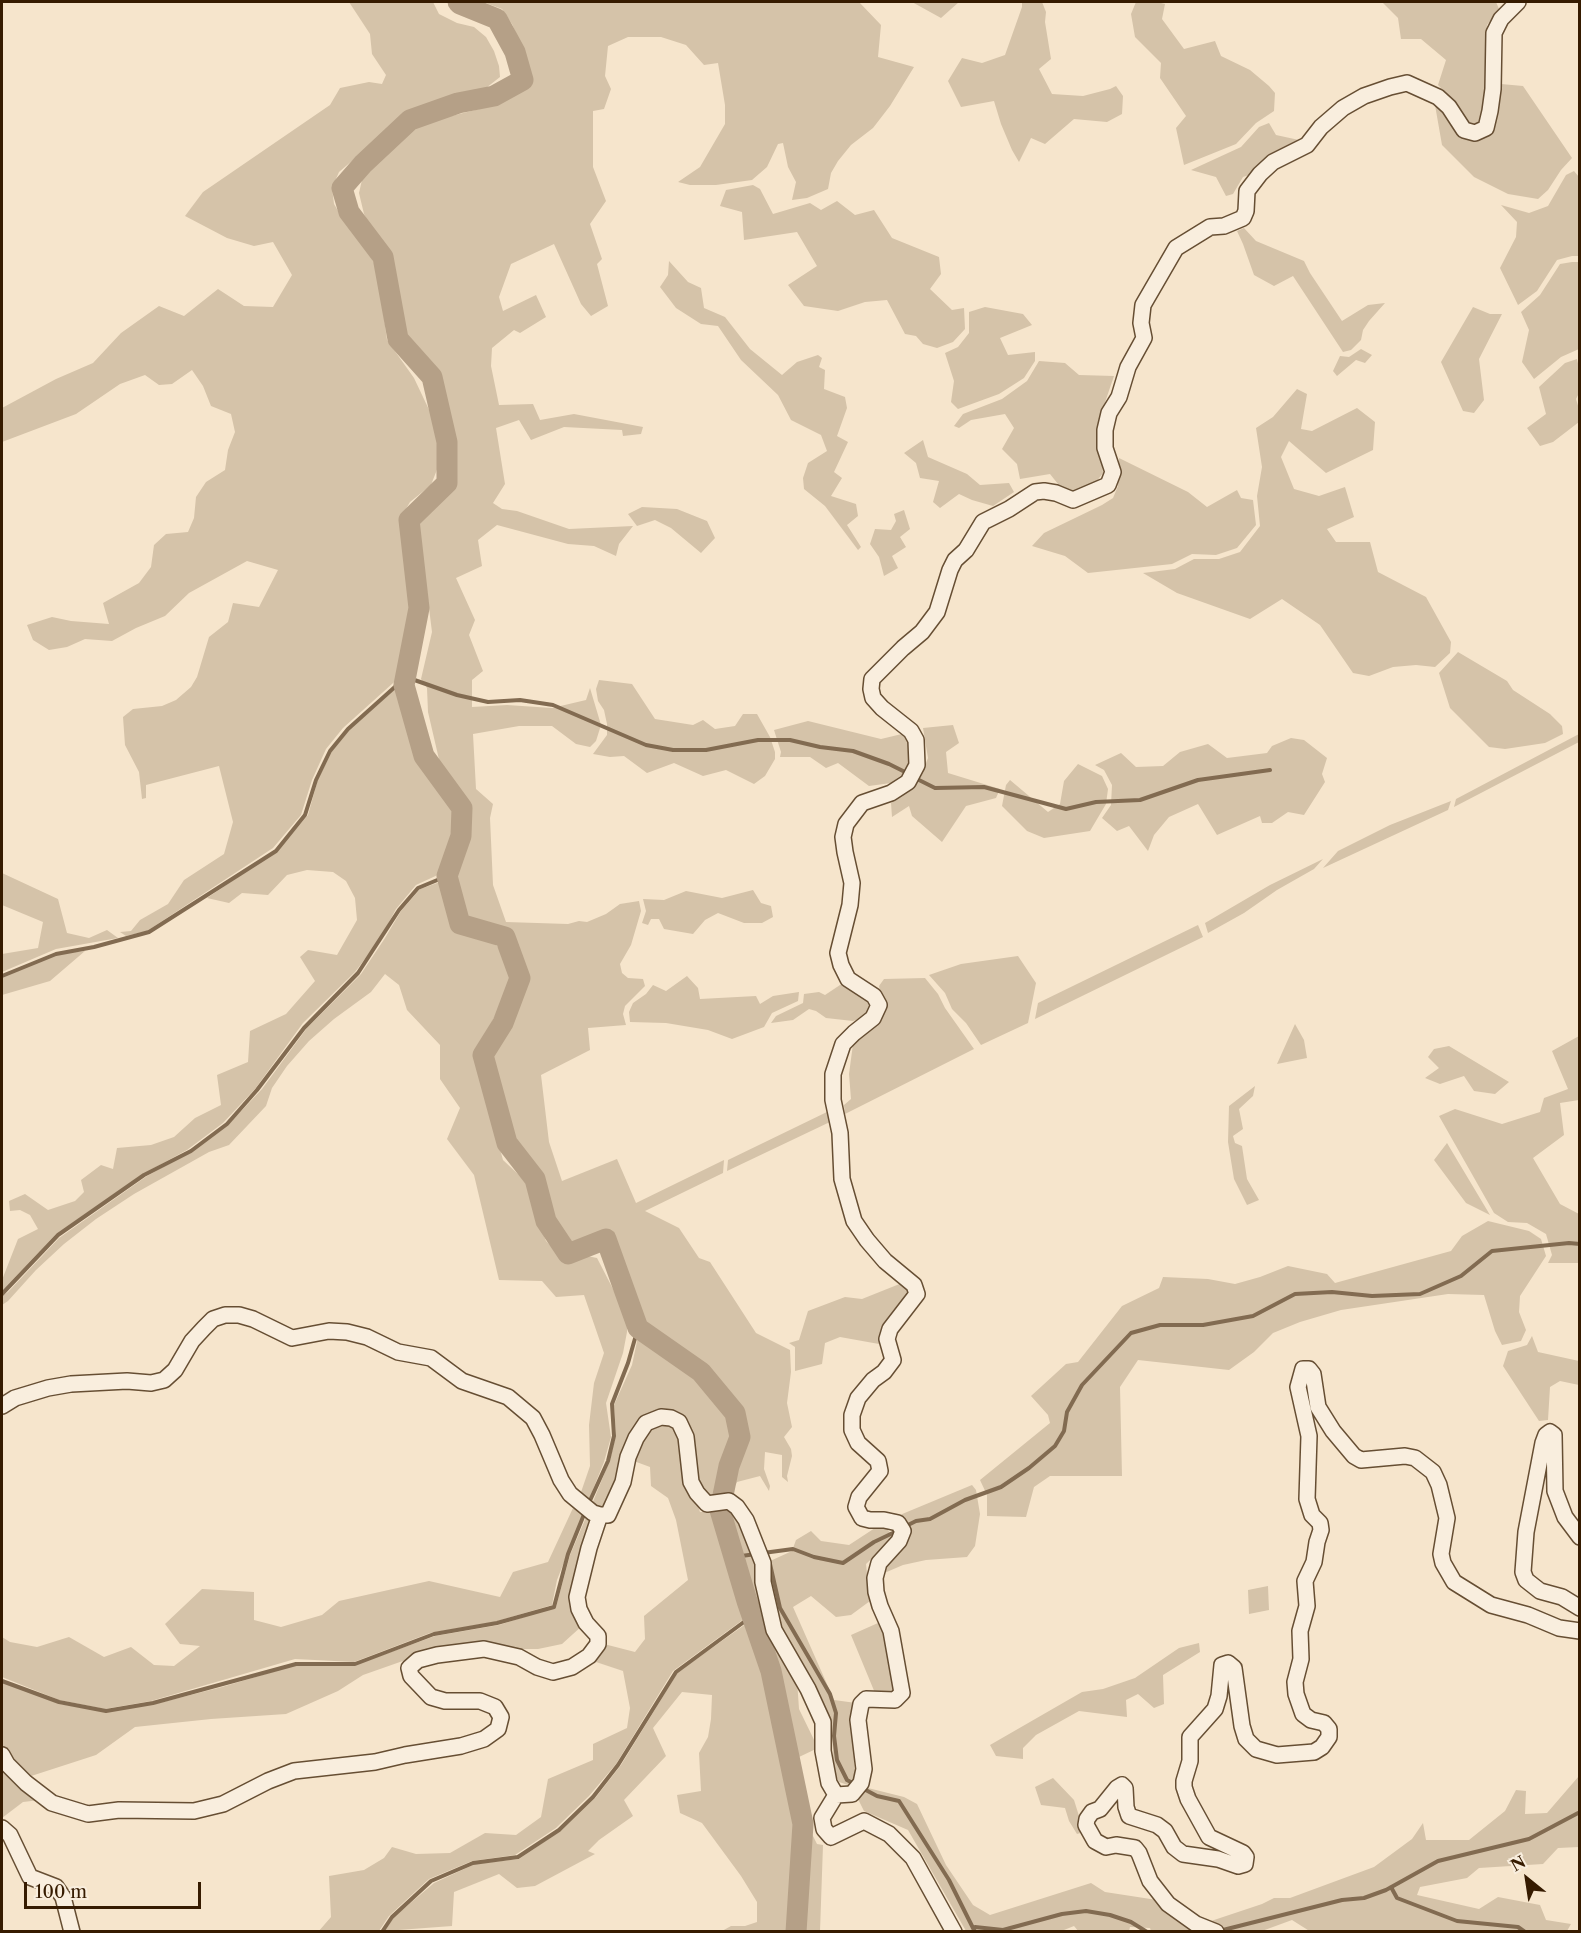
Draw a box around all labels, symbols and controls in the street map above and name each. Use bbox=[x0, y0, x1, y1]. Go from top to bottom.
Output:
north arrow bbox=[1497, 1849, 1557, 1909]
text: N bbox=[1507, 1851, 1529, 1876]
scale bar bbox=[27, 1870, 204, 1908]
text: 100 m bbox=[35, 1881, 87, 1903]

